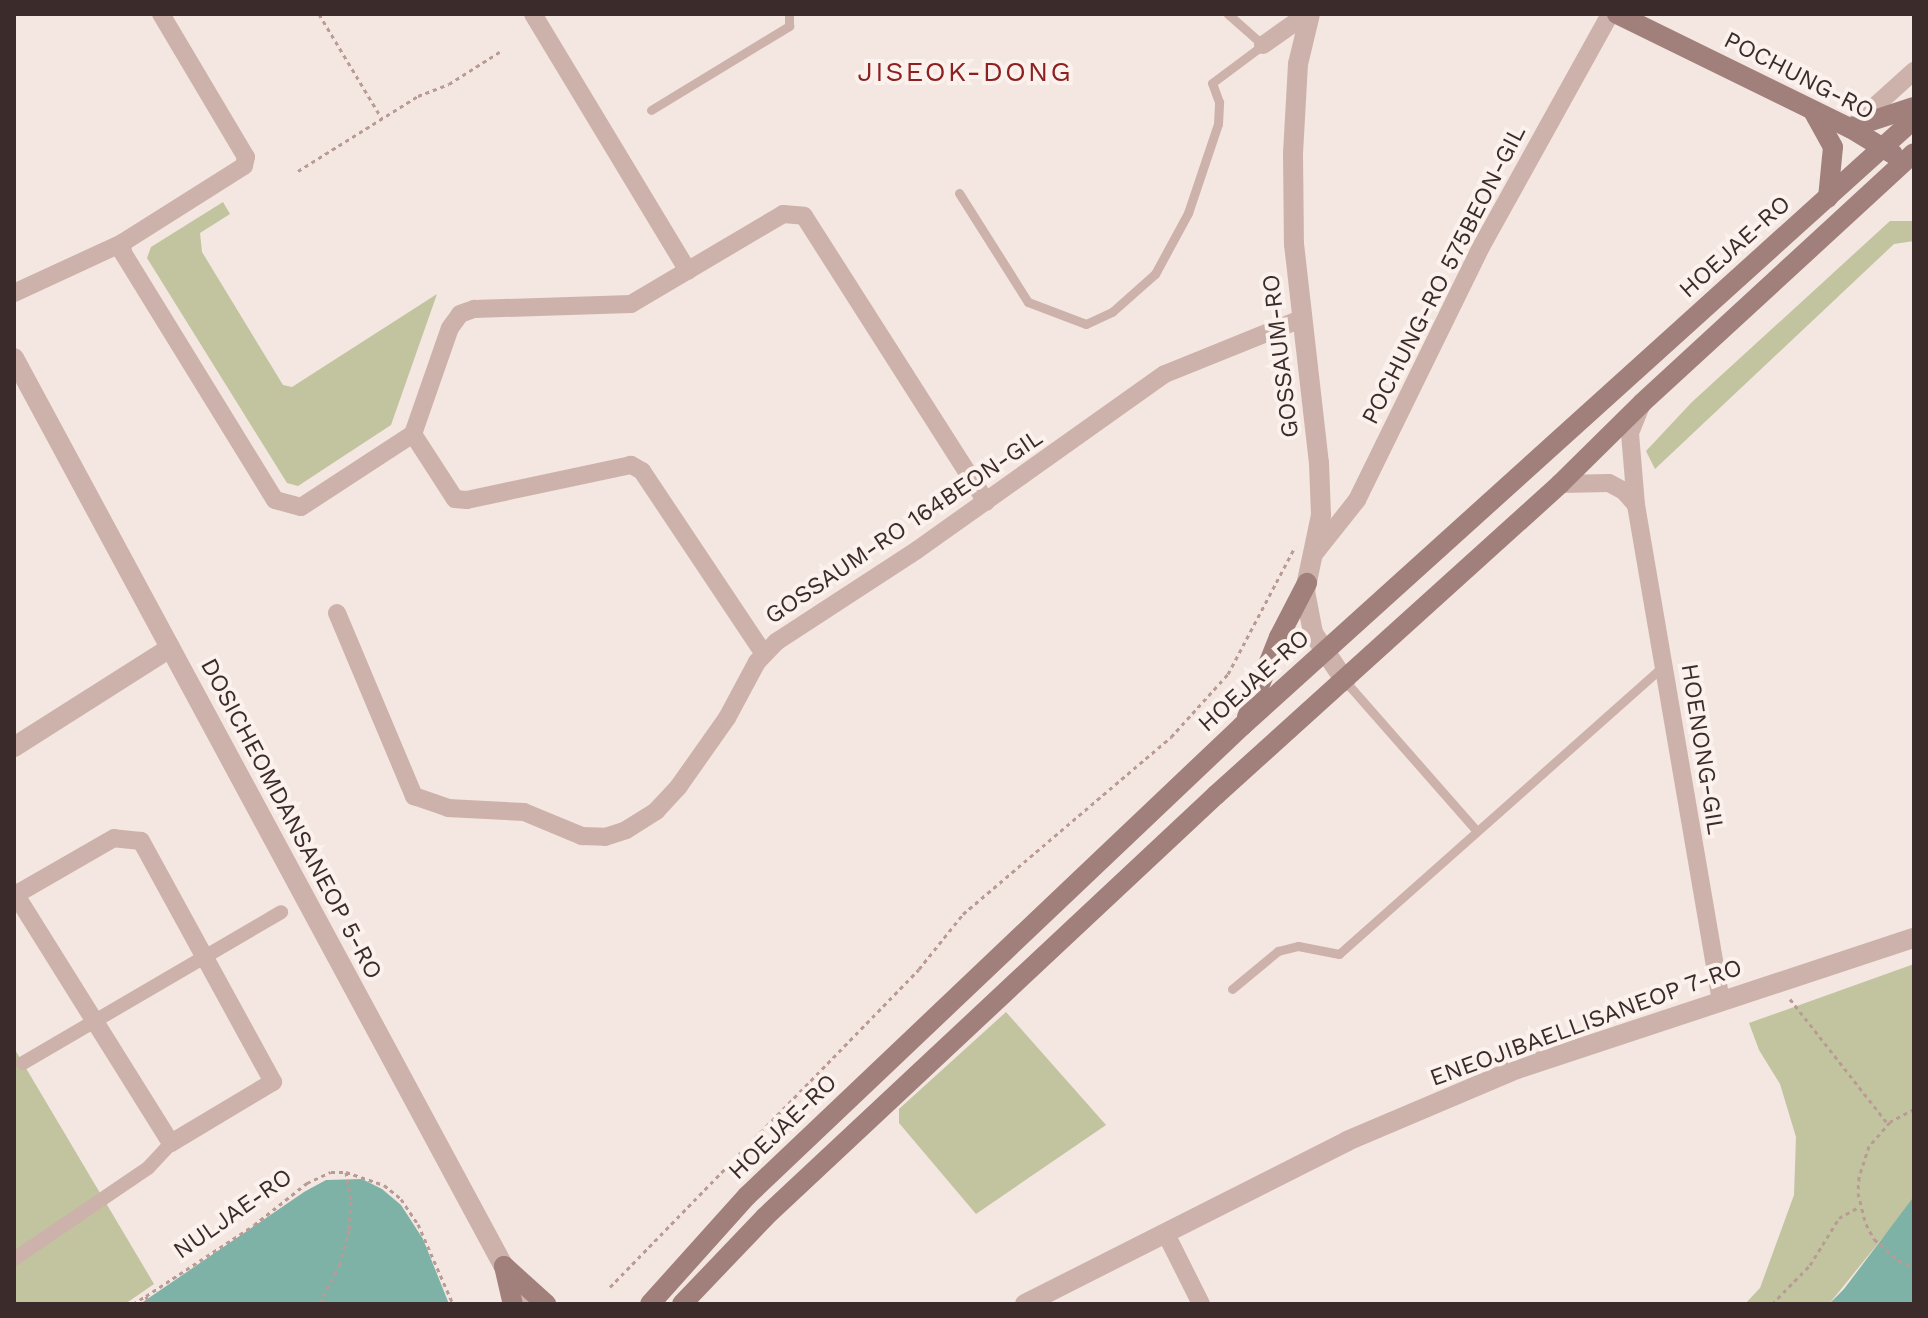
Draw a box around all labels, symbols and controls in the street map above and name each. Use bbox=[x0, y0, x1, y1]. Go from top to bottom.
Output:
street label: POCHUNG-RO bbox=[1719, 26, 1879, 126]
district label: JISEOK-DONG bbox=[857, 55, 1073, 89]
street label: POCHUNG-RO 575BEON-GIL bbox=[1356, 121, 1532, 429]
street label: HOEJAE-RO bbox=[1673, 190, 1797, 304]
street label: GOSSAUM-RO bbox=[1257, 273, 1305, 439]
street label: GOSSAUM-RO 164BEON-GIL bbox=[760, 423, 1048, 631]
street label: HOEJAE-RO bbox=[1192, 624, 1316, 738]
street label: DOSICHEOMDANSANEOP 5-RO bbox=[194, 653, 388, 985]
street label: HOENONG-GIL bbox=[1674, 662, 1730, 836]
street label: ENEOJIBAELLISANEOP 7-RO bbox=[1425, 953, 1747, 1093]
street label: HOEJAE-RO bbox=[723, 1068, 843, 1186]
street label: NULJAE-RO bbox=[168, 1163, 298, 1265]

